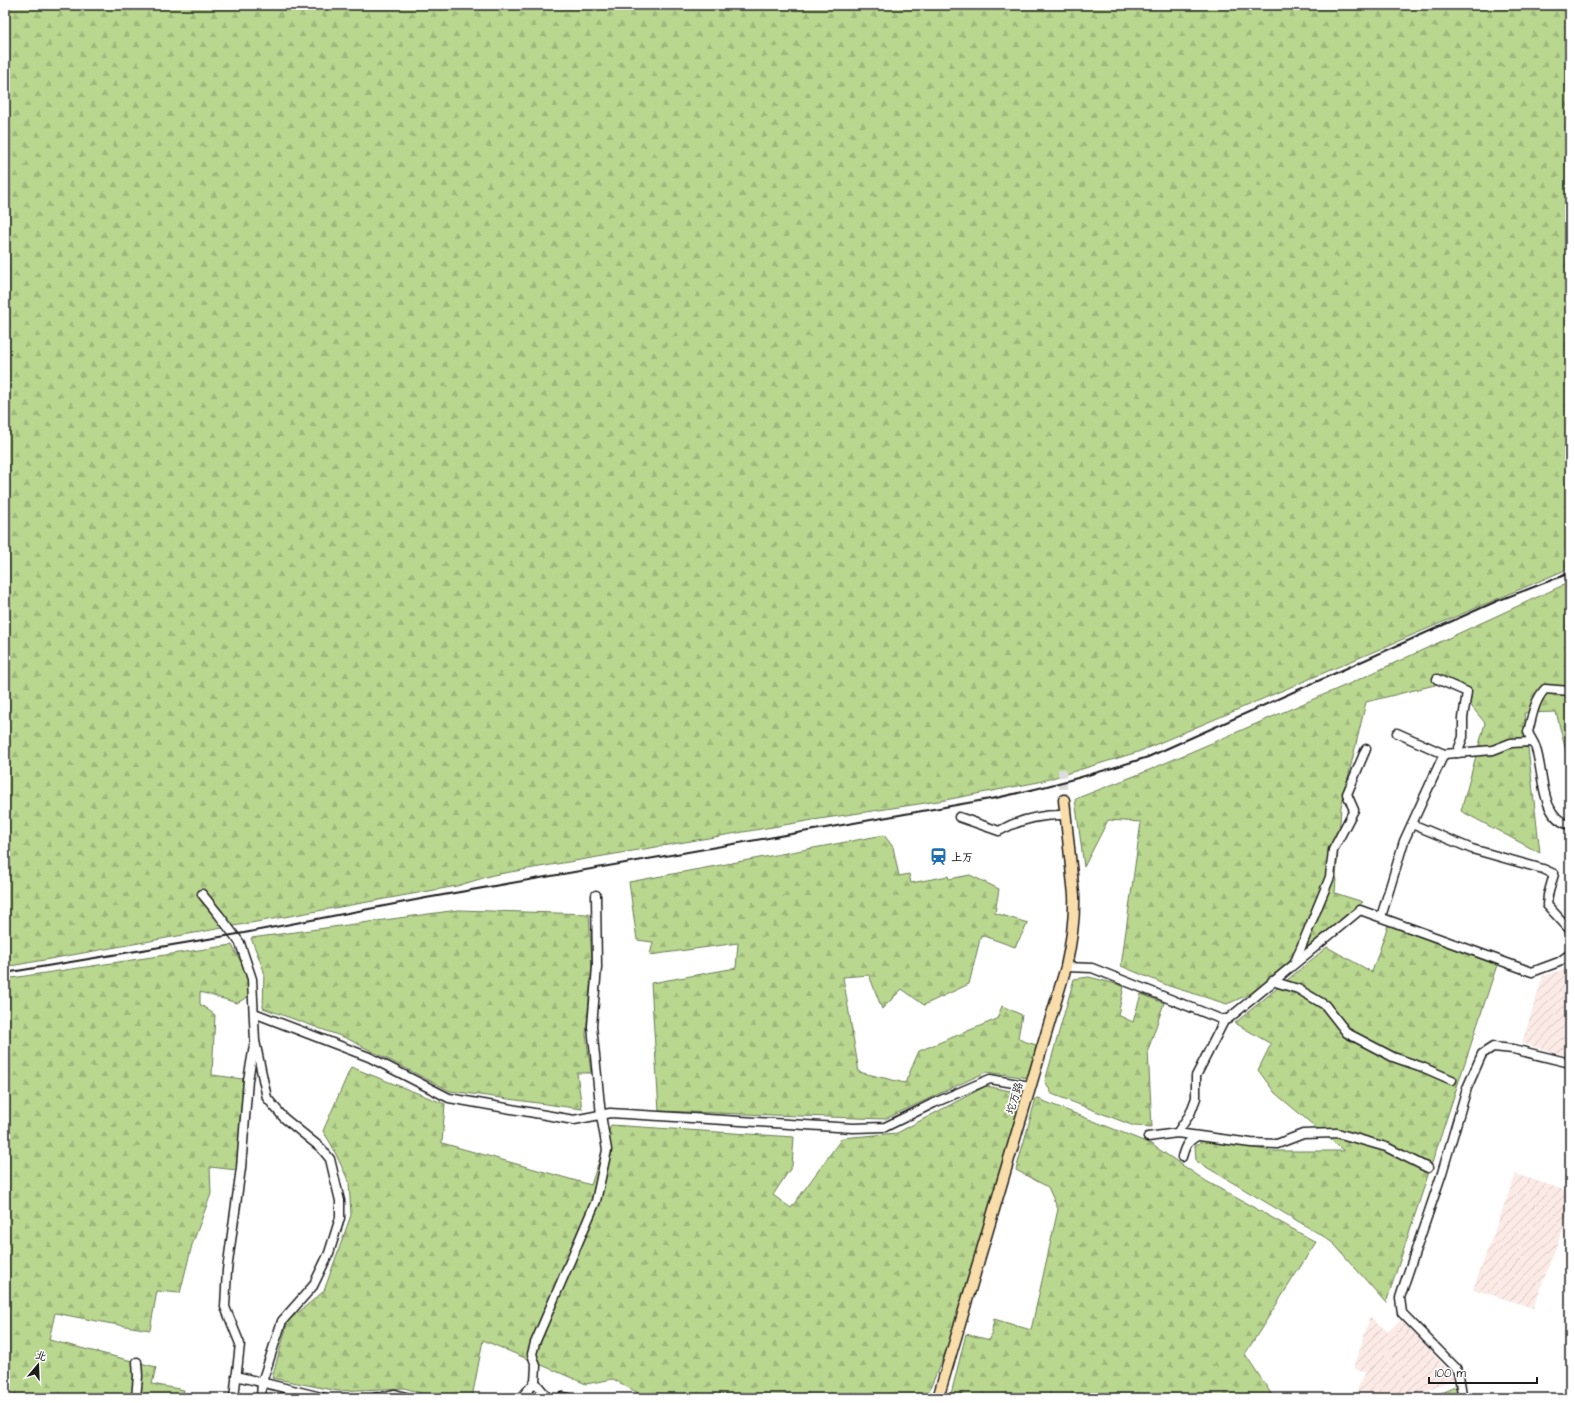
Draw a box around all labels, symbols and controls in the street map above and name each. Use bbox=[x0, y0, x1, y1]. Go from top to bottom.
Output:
station icon: 上万 bbox=[928, 847, 948, 867]
place label: 上万 bbox=[951, 850, 973, 865]
street label: 坨万路 bbox=[1002, 1080, 1026, 1116]
north arrow bbox=[18, 1345, 58, 1385]
text: 北 bbox=[33, 1347, 49, 1365]
scale bar bbox=[1429, 1359, 1537, 1385]
text: 100 m bbox=[1435, 1365, 1466, 1382]

